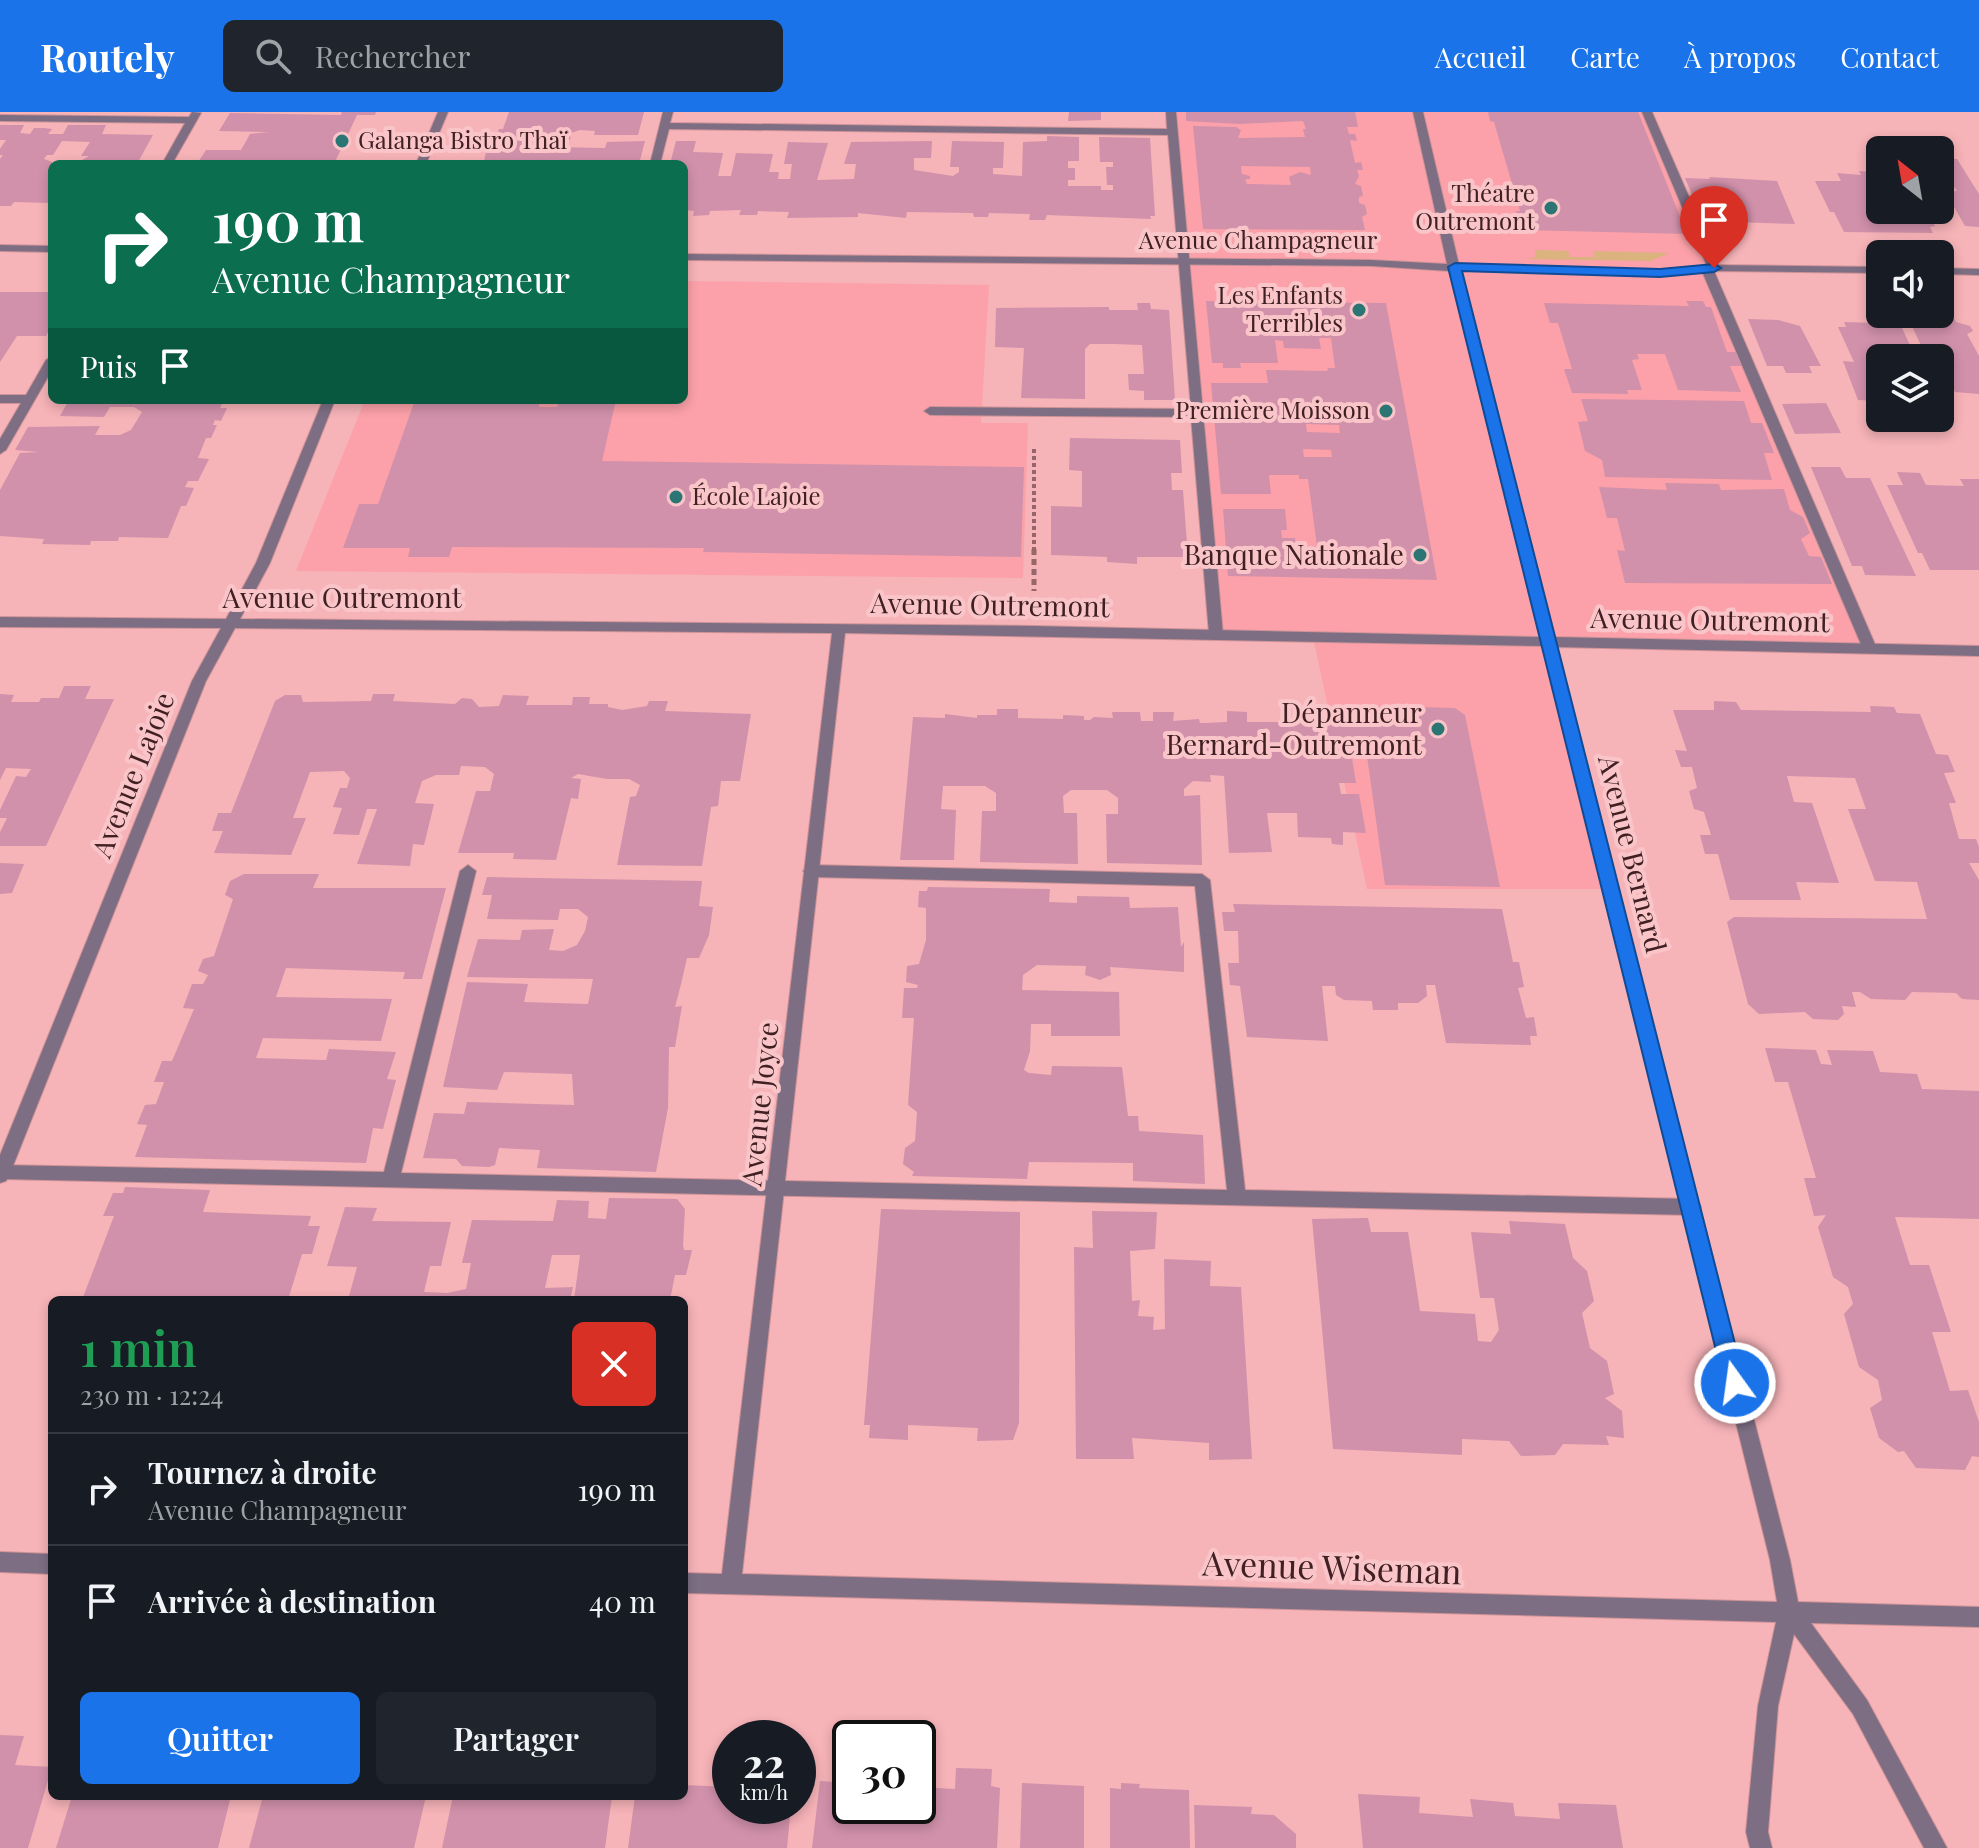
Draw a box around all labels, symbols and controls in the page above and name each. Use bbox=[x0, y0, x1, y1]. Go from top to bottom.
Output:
search box bbox=[223, 20, 783, 92]
text: Routely bbox=[40, 31, 175, 82]
icon: search bbox=[251, 34, 295, 78]
text: Rechercher bbox=[315, 36, 470, 76]
text: Accueil bbox=[1435, 38, 1526, 75]
text: Carte bbox=[1570, 38, 1640, 75]
text: À propos bbox=[1684, 38, 1796, 75]
text: Contact bbox=[1840, 38, 1939, 75]
place label: Galanga Bistro Thaï bbox=[358, 123, 568, 155]
marker: Galanga Bistro Thaï bbox=[333, 132, 351, 150]
north arrow bbox=[1866, 136, 1954, 224]
map controls bbox=[1866, 136, 1954, 432]
place label: Théatre Outremont bbox=[1415, 176, 1536, 236]
text: 190 m bbox=[212, 182, 364, 257]
pin bbox=[1680, 186, 1748, 268]
icon: right bbox=[80, 192, 184, 296]
icon: arrive bbox=[1692, 198, 1736, 242]
marker: Théatre Outremont bbox=[1542, 199, 1560, 217]
street label: Avenue Champagneur bbox=[1138, 223, 1378, 255]
button: sound bbox=[1866, 240, 1954, 328]
text: Avenue Champagneur bbox=[212, 254, 570, 302]
place label: Les Enfants Terribles bbox=[1218, 278, 1343, 338]
marker: Les Enfants Terribles bbox=[1350, 301, 1368, 319]
icon: arrive bbox=[153, 344, 197, 388]
button: layers bbox=[1866, 344, 1954, 432]
text: Puis bbox=[80, 346, 137, 386]
place label: Première Moisson bbox=[1175, 393, 1370, 425]
marker: Première Moisson bbox=[1377, 402, 1395, 420]
place label: École Lajoie bbox=[692, 479, 821, 511]
marker: École Lajoie bbox=[667, 488, 685, 506]
place label: Banque Nationale bbox=[1184, 535, 1404, 572]
marker: Banque Nationale bbox=[1411, 546, 1429, 564]
street label: Avenue Outremont bbox=[221, 578, 463, 615]
street label: Avenue Outremont bbox=[869, 583, 1111, 624]
street label: Avenue Outremont bbox=[1589, 598, 1831, 639]
street label: Avenue Lajoie bbox=[81, 686, 182, 863]
place label: Dépanneur Bernard-Outremont bbox=[1166, 693, 1423, 762]
marker: Dépanneur Bernard-Outremont bbox=[1429, 720, 1447, 738]
street label: Avenue Bernard bbox=[1591, 750, 1676, 956]
street label: Avenue Joyce bbox=[731, 1020, 786, 1189]
text: 1 min bbox=[80, 1315, 197, 1379]
button: close bbox=[572, 1322, 656, 1406]
position arrow bbox=[1693, 1341, 1777, 1425]
text: 230 m · 12:24 bbox=[80, 1377, 223, 1412]
text: Tournez à droite bbox=[148, 1452, 377, 1492]
icon: right bbox=[80, 1467, 124, 1511]
text: 190 m bbox=[578, 1469, 656, 1509]
text: Avenue Champagneur bbox=[148, 1492, 407, 1527]
street label: Avenue Wiseman bbox=[1201, 1538, 1462, 1594]
icon: arrive bbox=[80, 1579, 124, 1623]
text: Arrivée à destination bbox=[148, 1581, 436, 1621]
text: 40 m bbox=[589, 1581, 656, 1621]
button: Quitter bbox=[80, 1692, 360, 1784]
button: Partager bbox=[376, 1692, 656, 1784]
speed limit sign: 30 bbox=[832, 1720, 936, 1824]
text: 22 bbox=[743, 1735, 785, 1788]
text: km/h bbox=[740, 1778, 788, 1805]

